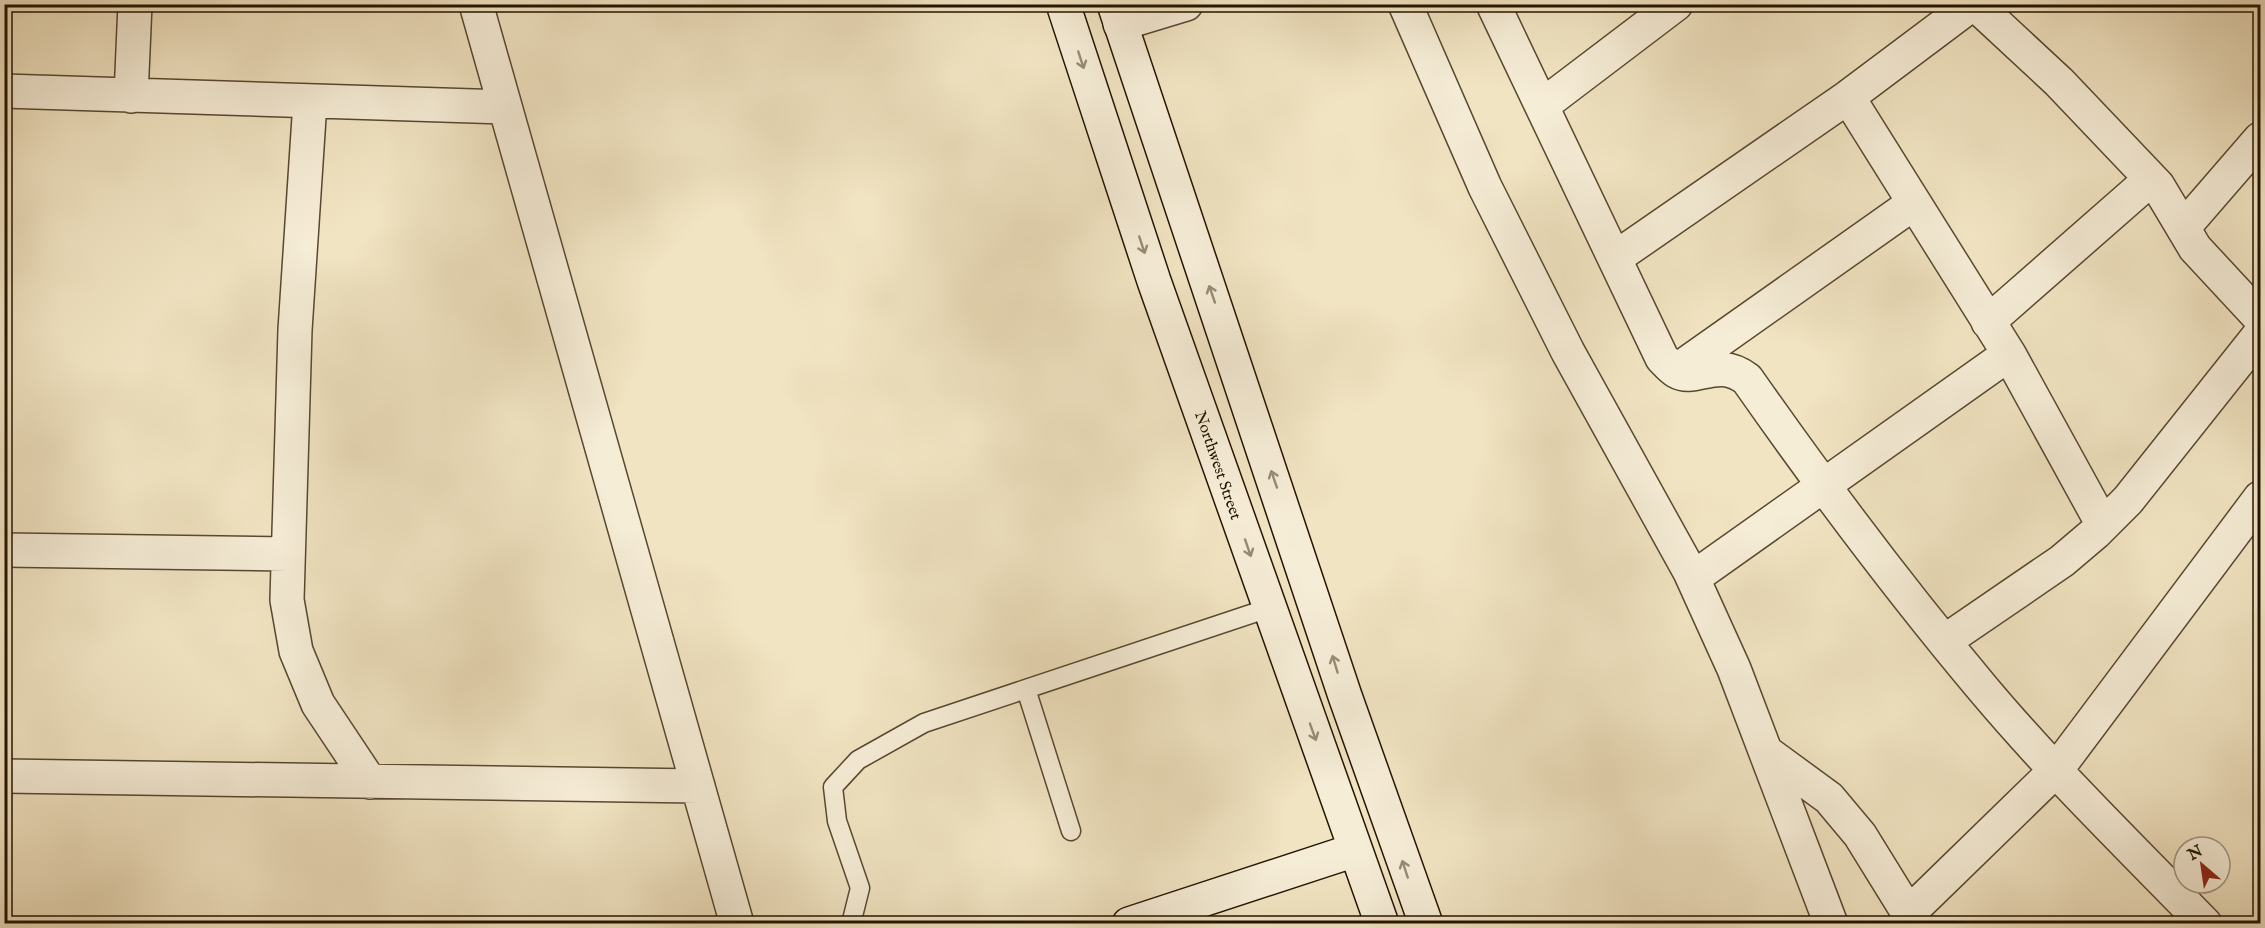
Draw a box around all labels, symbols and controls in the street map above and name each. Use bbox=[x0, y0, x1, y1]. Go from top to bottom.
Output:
one-way arrow bbox=[1076, 50, 1087, 69]
one-way arrow bbox=[1137, 235, 1148, 254]
one-way arrow bbox=[1205, 286, 1216, 304]
street label: Northwest Street bbox=[1189, 409, 1245, 523]
one-way arrow bbox=[1268, 470, 1279, 489]
one-way arrow bbox=[1243, 538, 1254, 557]
one-way arrow bbox=[1329, 655, 1340, 674]
one-way arrow bbox=[1309, 722, 1320, 741]
north arrow bbox=[2172, 835, 2232, 895]
text: N bbox=[2184, 841, 2207, 866]
one-way arrow bbox=[1399, 860, 1410, 879]

